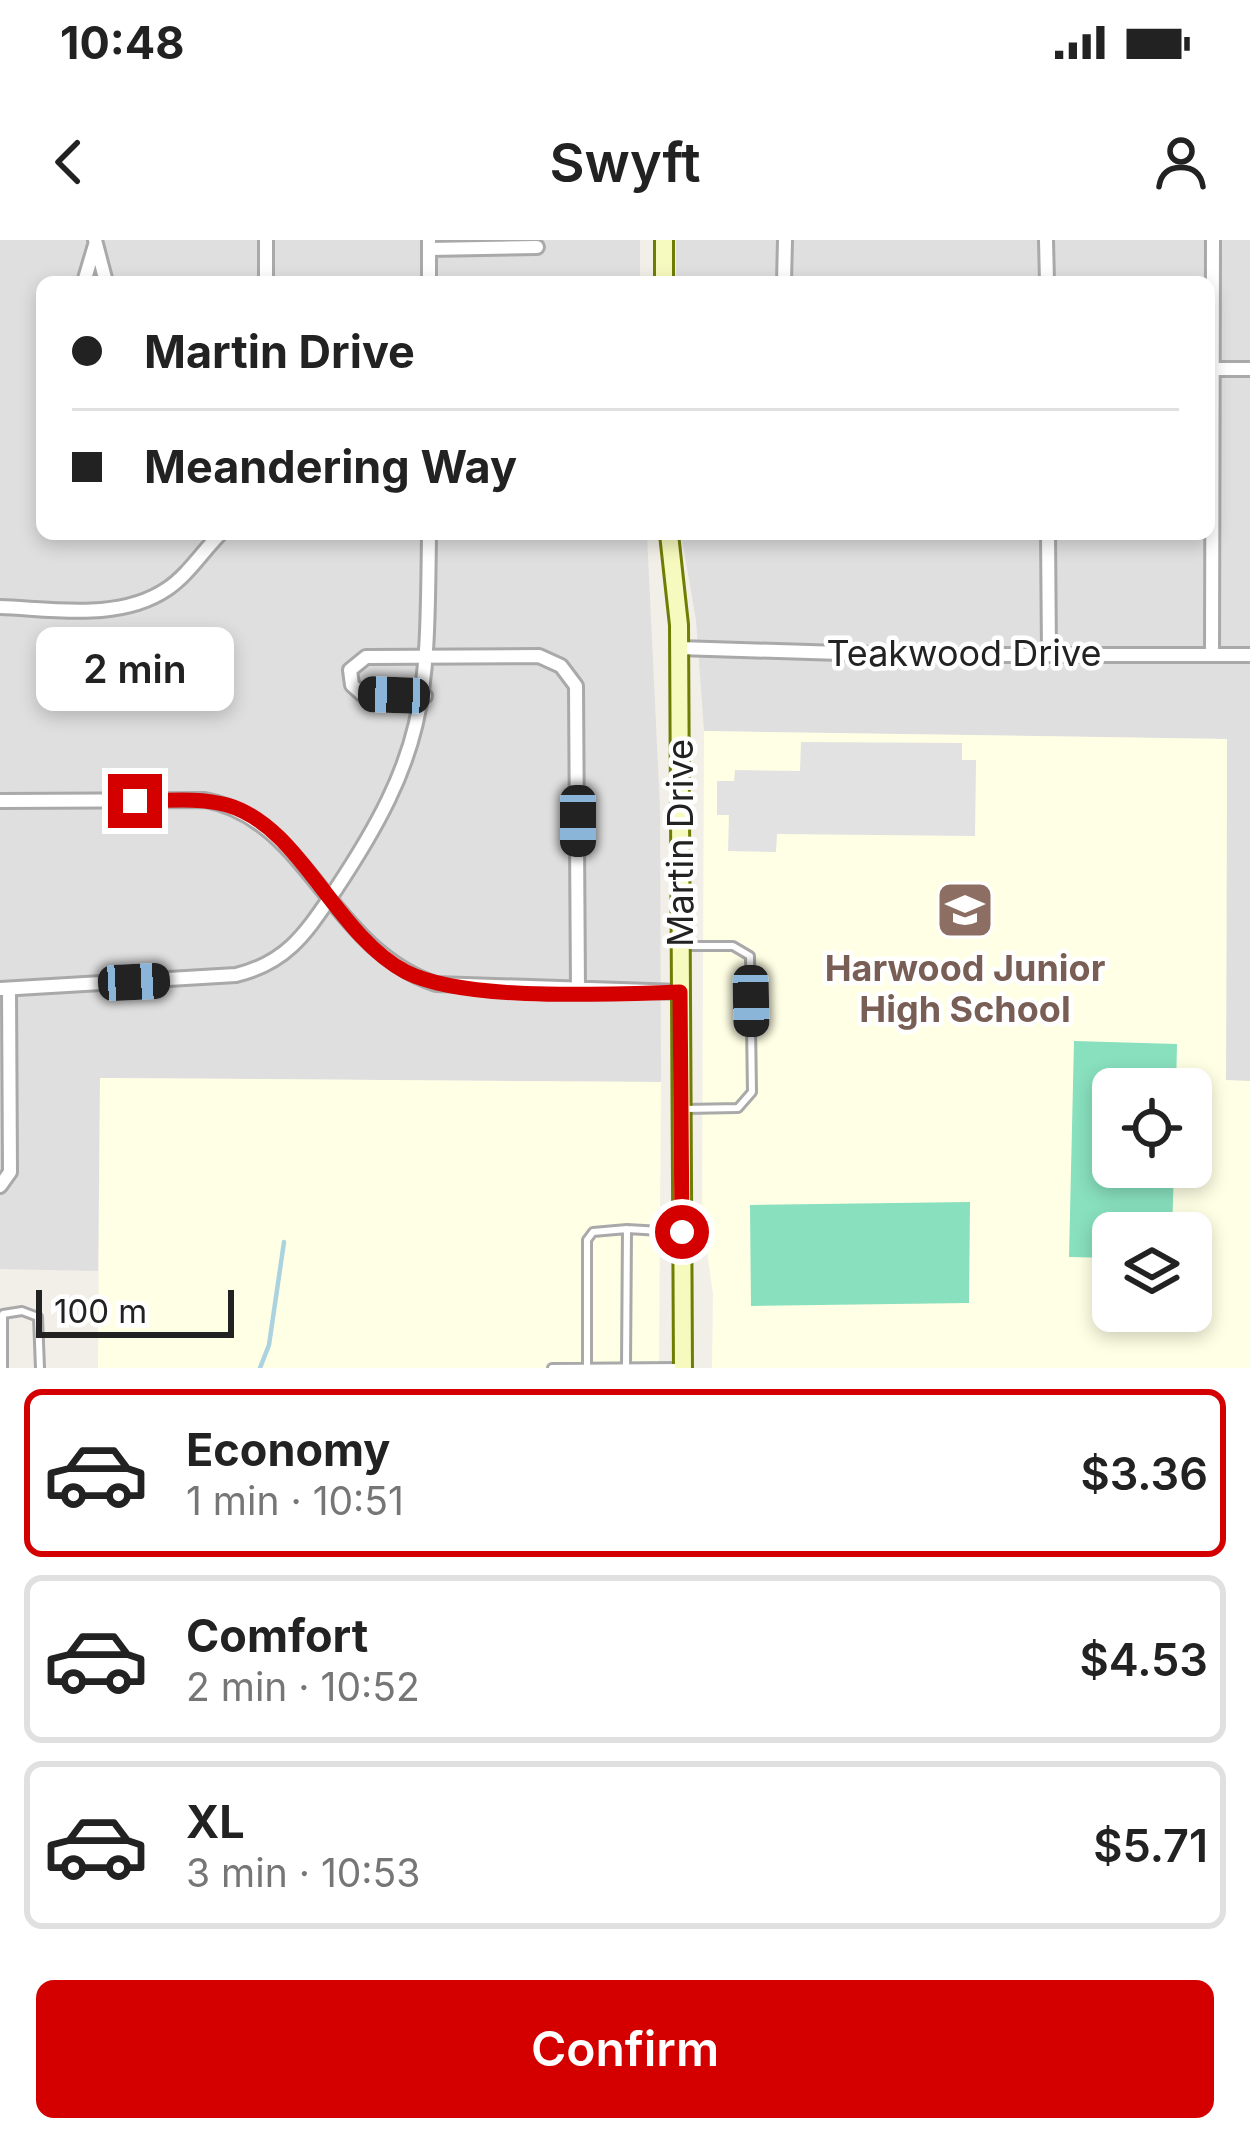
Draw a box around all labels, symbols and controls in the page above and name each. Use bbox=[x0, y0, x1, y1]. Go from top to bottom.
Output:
text: 10:48 bbox=[60, 15, 185, 70]
icon: back bbox=[36, 129, 102, 195]
icon: person bbox=[1148, 129, 1214, 195]
text: Swyft bbox=[549, 130, 701, 195]
text: Martin Drive bbox=[144, 324, 415, 379]
text: Meandering Way bbox=[144, 439, 517, 494]
callout: 2 min bbox=[36, 627, 234, 711]
street label: Teakwood Drive bbox=[826, 631, 1102, 675]
text: 2 min bbox=[83, 645, 187, 692]
car bbox=[357, 676, 431, 714]
street label: Martin Drive bbox=[658, 739, 702, 947]
route end bbox=[108, 774, 162, 828]
car bbox=[560, 785, 596, 857]
school or university icon: Harwood Junior High School bbox=[934, 879, 996, 941]
place label: Harwood Junior High School bbox=[825, 946, 1105, 1031]
car bbox=[97, 962, 171, 1002]
car bbox=[732, 965, 770, 1037]
map controls bbox=[1092, 1068, 1212, 1332]
button: locate bbox=[1092, 1068, 1212, 1188]
route start bbox=[655, 1205, 709, 1259]
button: layers bbox=[1092, 1212, 1212, 1332]
scale bar bbox=[36, 1284, 234, 1337]
text: 100 m bbox=[54, 1291, 147, 1331]
icon: car bbox=[42, 1419, 150, 1527]
text: Economy bbox=[186, 1422, 390, 1477]
text: $3.36 bbox=[1080, 1446, 1208, 1501]
text: 1 min · 10:51 bbox=[186, 1477, 404, 1524]
icon: car bbox=[42, 1605, 150, 1713]
text: Comfort bbox=[186, 1608, 368, 1663]
text: $4.53 bbox=[1079, 1632, 1208, 1687]
text: 2 min · 10:52 bbox=[186, 1663, 420, 1710]
icon: car bbox=[42, 1791, 150, 1899]
text: XL bbox=[186, 1794, 245, 1849]
text: $5.71 bbox=[1093, 1818, 1208, 1873]
text: 3 min · 10:53 bbox=[186, 1849, 420, 1896]
button: Confirm bbox=[36, 1980, 1214, 2118]

